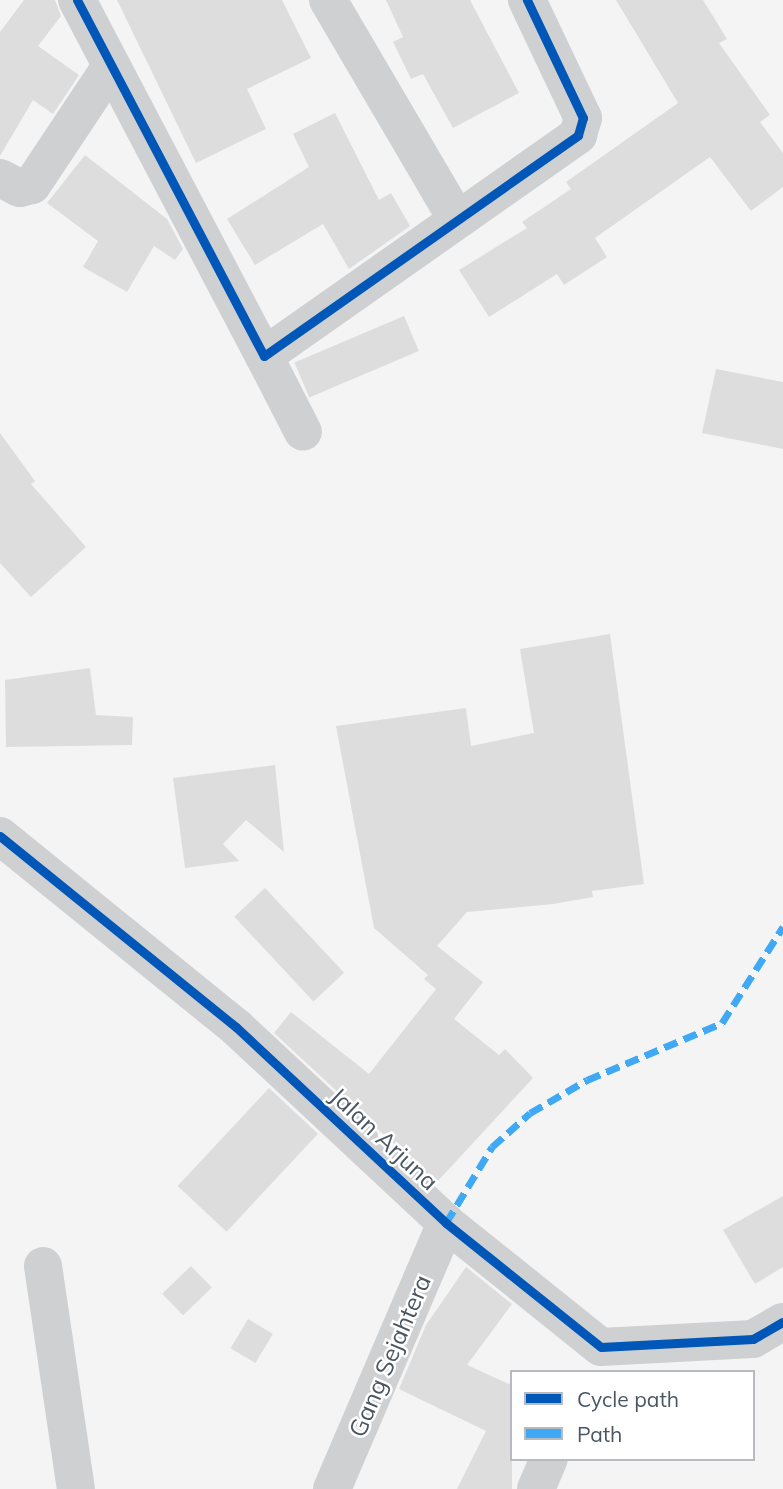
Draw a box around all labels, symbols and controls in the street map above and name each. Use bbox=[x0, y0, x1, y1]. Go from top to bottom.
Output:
street label: Jalan Arjuna bbox=[324, 1082, 444, 1196]
street label: Gang Sejahtera bbox=[343, 1271, 437, 1441]
legend bbox=[510, 1370, 755, 1461]
text: Cycle path bbox=[577, 1386, 679, 1412]
text: Path bbox=[577, 1421, 622, 1447]

